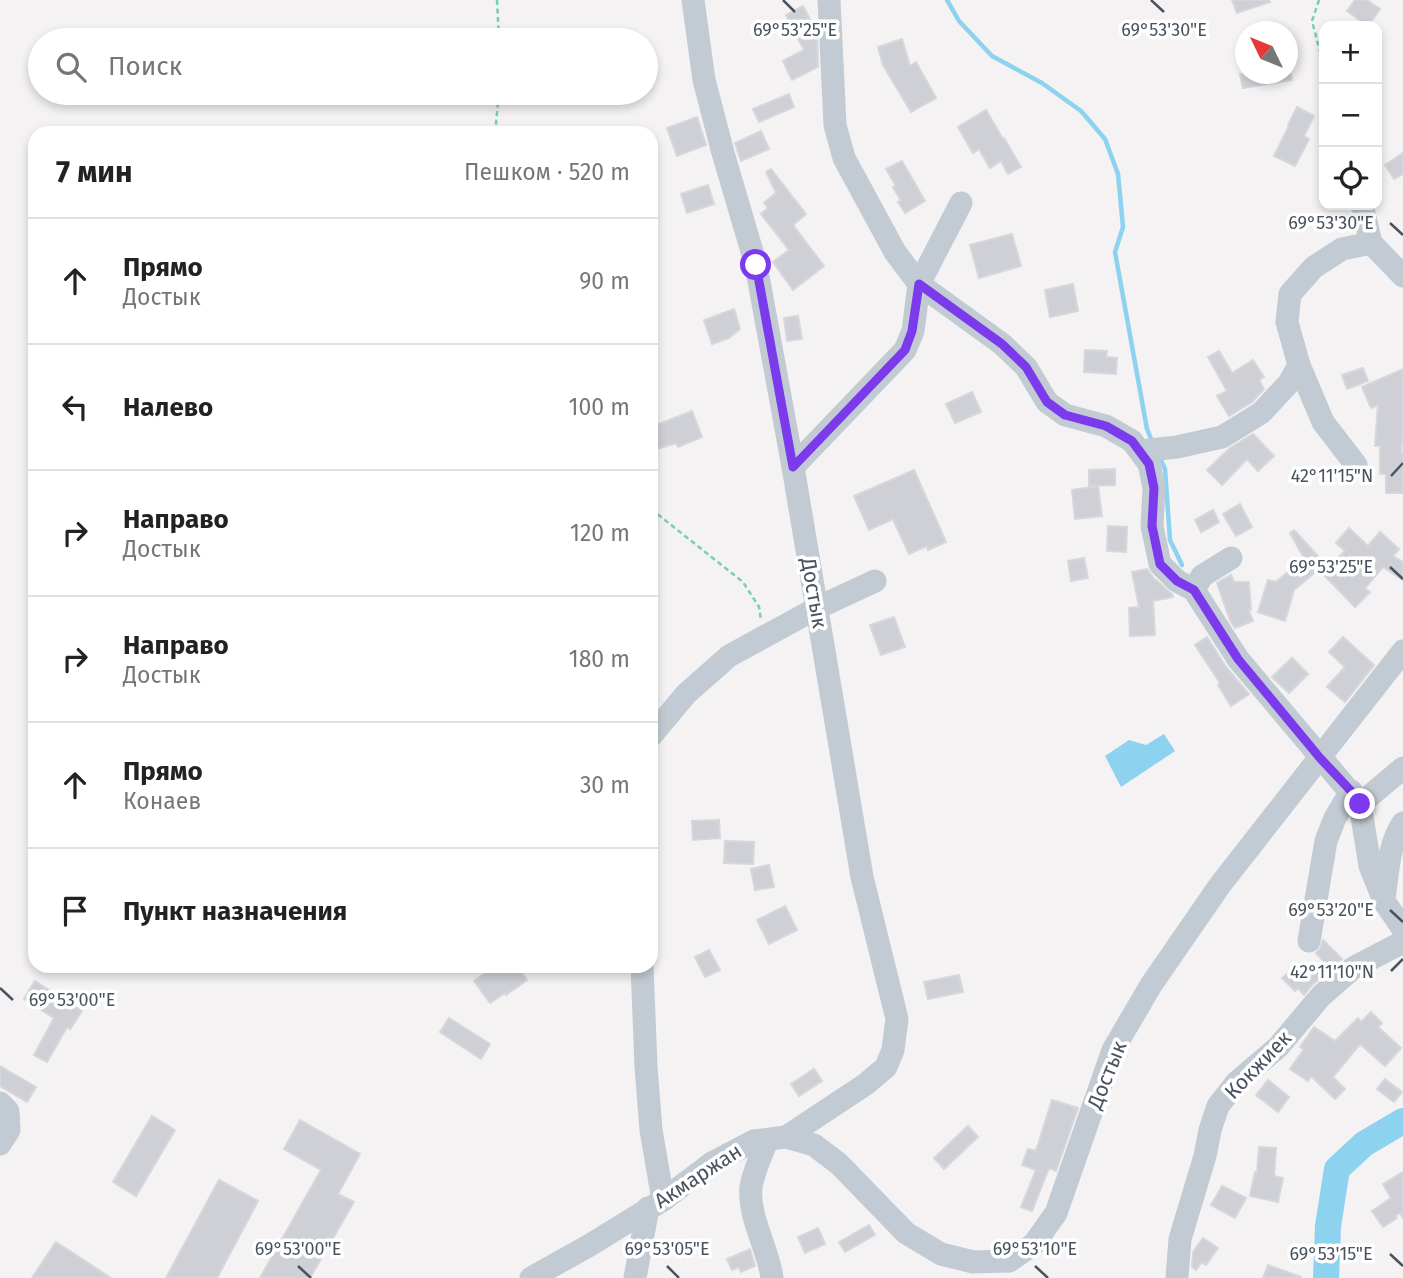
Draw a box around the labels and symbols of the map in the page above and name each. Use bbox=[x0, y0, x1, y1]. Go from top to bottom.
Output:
text: 69°53'25"E bbox=[753, 19, 837, 41]
text: 69°53'30"E bbox=[1121, 19, 1207, 41]
north arrow bbox=[1235, 21, 1298, 84]
text: 69°53'30"E bbox=[1288, 212, 1374, 234]
route start bbox=[740, 249, 771, 280]
text: 42°11'15"N bbox=[1291, 465, 1373, 487]
street label: Достык bbox=[795, 555, 833, 630]
text: 69°53'25"E bbox=[1289, 556, 1373, 578]
route end bbox=[1344, 788, 1375, 819]
text: 69°53'20"E bbox=[1288, 899, 1374, 921]
text: 42°11'10"N bbox=[1290, 961, 1374, 983]
text: 69°53'00"E bbox=[29, 989, 115, 1011]
street label: Кокжиек bbox=[1219, 1025, 1297, 1105]
street label: Достык bbox=[1081, 1037, 1132, 1114]
street label: Акмаржан bbox=[649, 1138, 747, 1214]
text: 69°53'00"E bbox=[255, 1238, 341, 1260]
text: 69°53'05"E bbox=[624, 1238, 710, 1260]
text: 69°53'10"E bbox=[993, 1238, 1077, 1260]
text: 69°53'15"E bbox=[1289, 1243, 1373, 1265]

